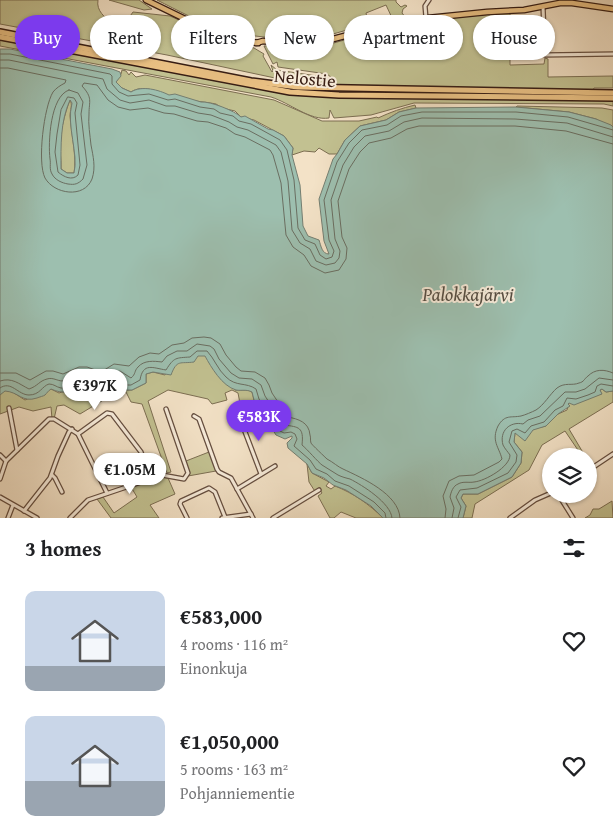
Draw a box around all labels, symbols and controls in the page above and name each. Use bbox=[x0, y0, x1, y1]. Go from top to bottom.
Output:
chip: Buy bbox=[15, 15, 80, 60]
chip: Rent bbox=[90, 15, 161, 60]
chip: Filters bbox=[171, 15, 255, 60]
chip: New bbox=[265, 15, 334, 60]
chip: Apartment bbox=[344, 15, 463, 60]
chip: House bbox=[473, 15, 555, 60]
street label: Nelostie bbox=[273, 62, 337, 94]
water label: Palokkajärvi bbox=[421, 280, 514, 308]
pin: €397K bbox=[60, 368, 130, 411]
text: €397K bbox=[73, 373, 117, 397]
pin: €583K bbox=[224, 400, 294, 442]
text: €583K bbox=[237, 404, 281, 428]
map controls bbox=[542, 448, 597, 503]
button: layers bbox=[542, 448, 597, 503]
pin: €1.05M bbox=[89, 452, 171, 495]
text: €1.05M bbox=[104, 457, 156, 481]
text: 3 homes bbox=[25, 533, 101, 564]
icon: filters bbox=[560, 534, 588, 562]
text: €583,000 bbox=[180, 601, 262, 632]
icon: home bbox=[65, 611, 125, 671]
icon: heart bbox=[560, 627, 588, 655]
text: 4 rooms · 116 m² bbox=[180, 632, 288, 656]
text: Einonkuja bbox=[180, 656, 247, 680]
text: €1,050,000 bbox=[180, 726, 279, 757]
icon: home bbox=[65, 736, 125, 796]
icon: heart bbox=[560, 752, 588, 780]
text: 5 rooms · 163 m² bbox=[180, 757, 288, 781]
text: Pohjanniementie bbox=[180, 781, 295, 805]

